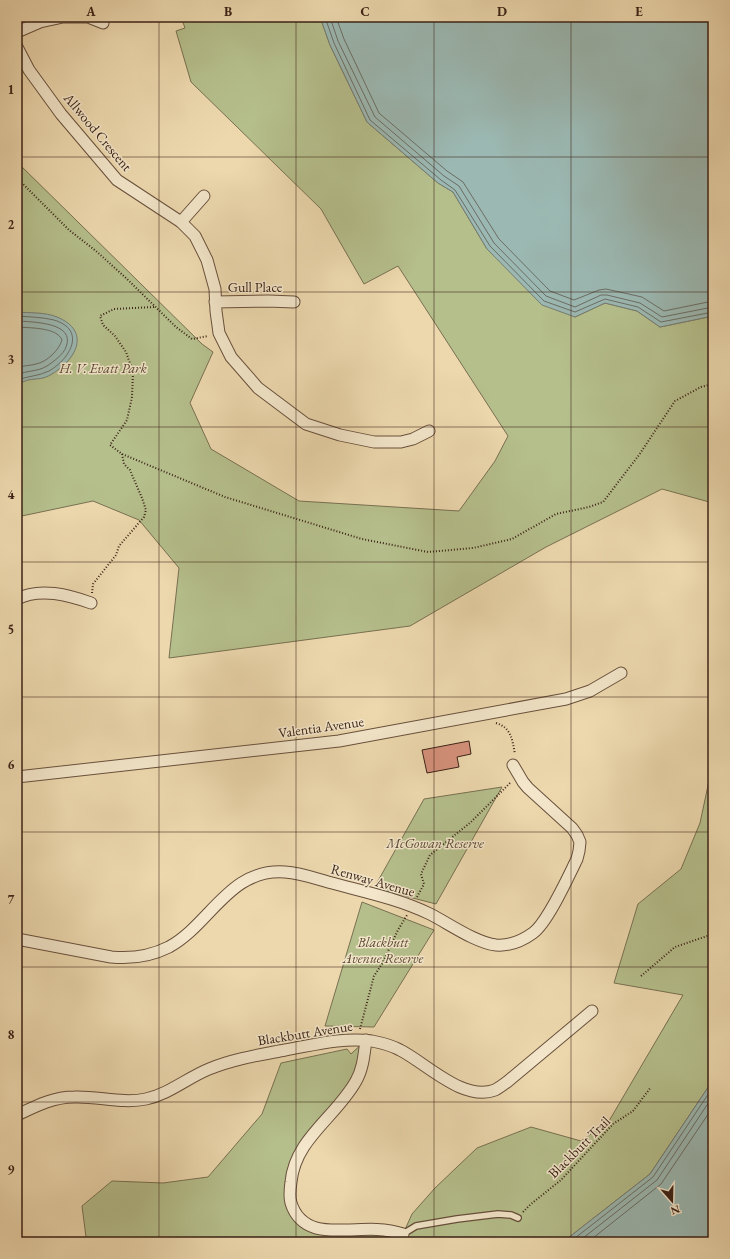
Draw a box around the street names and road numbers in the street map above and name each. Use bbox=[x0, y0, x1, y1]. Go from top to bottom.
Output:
street label: Allwood Crescent bbox=[59, 88, 136, 175]
street label: Gull Place bbox=[228, 278, 283, 296]
street label: Valentia Avenue bbox=[277, 712, 365, 742]
street label: Renway Avenue bbox=[329, 859, 418, 901]
street label: Blackbutt Avenue bbox=[256, 1017, 354, 1049]
street label: Blackbutt Trail bbox=[544, 1112, 614, 1182]

